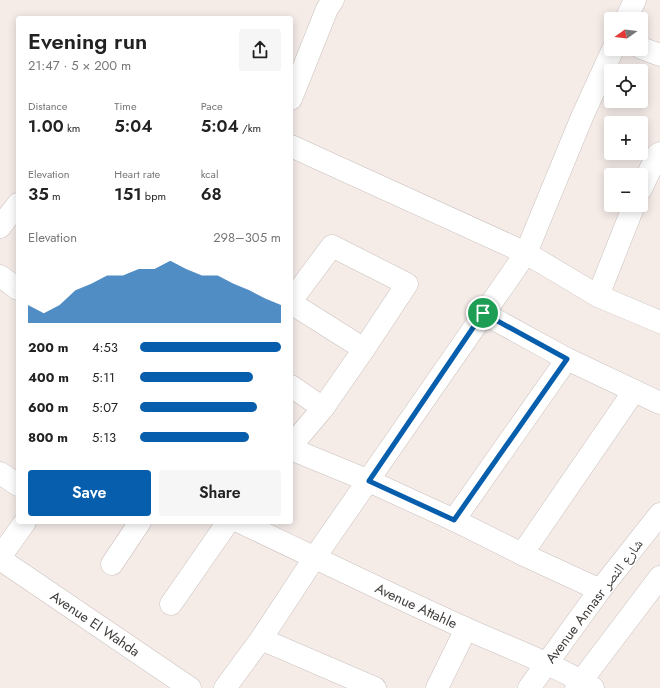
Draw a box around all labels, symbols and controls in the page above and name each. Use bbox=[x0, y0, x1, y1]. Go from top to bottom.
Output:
north arrow bbox=[604, 12, 648, 56]
map controls bbox=[604, 12, 648, 212]
text: Evening run bbox=[28, 25, 147, 57]
button: share bbox=[239, 29, 281, 71]
text: 21:47 · 5 × 200 m bbox=[28, 56, 131, 75]
button: locate bbox=[604, 64, 648, 108]
text: Distance bbox=[28, 98, 67, 114]
text: Time bbox=[114, 98, 137, 114]
text: Pace bbox=[201, 98, 223, 114]
text: 1.00 bbox=[28, 114, 64, 138]
text: 5:04 bbox=[114, 114, 152, 138]
text: 5:04 bbox=[201, 114, 239, 138]
button: + bbox=[604, 116, 648, 160]
text: km bbox=[64, 120, 80, 136]
text: /km bbox=[239, 120, 261, 136]
text: Elevation bbox=[28, 166, 70, 182]
text: Heart rate bbox=[114, 166, 160, 182]
text: kcal bbox=[201, 166, 218, 182]
button: − bbox=[604, 168, 648, 212]
text: 35 bbox=[28, 182, 49, 206]
text: 151 bbox=[114, 182, 142, 206]
text: 68 bbox=[201, 182, 222, 206]
text: m bbox=[49, 188, 61, 204]
text: bpm bbox=[142, 188, 166, 204]
text: Elevation bbox=[28, 228, 77, 247]
text: 298–305 m bbox=[213, 228, 281, 247]
pin bbox=[466, 296, 500, 330]
icon: arrive bbox=[472, 302, 494, 324]
text: 200 m bbox=[28, 338, 68, 357]
text: 4:53 bbox=[92, 338, 118, 357]
text: 400 m bbox=[28, 368, 69, 387]
text: 5:11 bbox=[92, 368, 115, 387]
text: 600 m bbox=[28, 398, 68, 417]
text: 5:07 bbox=[92, 398, 118, 417]
text: 800 m bbox=[28, 428, 68, 447]
text: 5:13 bbox=[92, 428, 116, 447]
button: Save bbox=[28, 470, 151, 516]
button: Share bbox=[159, 470, 281, 516]
street label: Avenue Annasr شارع النصر bbox=[541, 535, 647, 667]
street label: Avenue Attahle bbox=[372, 578, 460, 633]
street label: Avenue El Wahda bbox=[46, 586, 144, 661]

